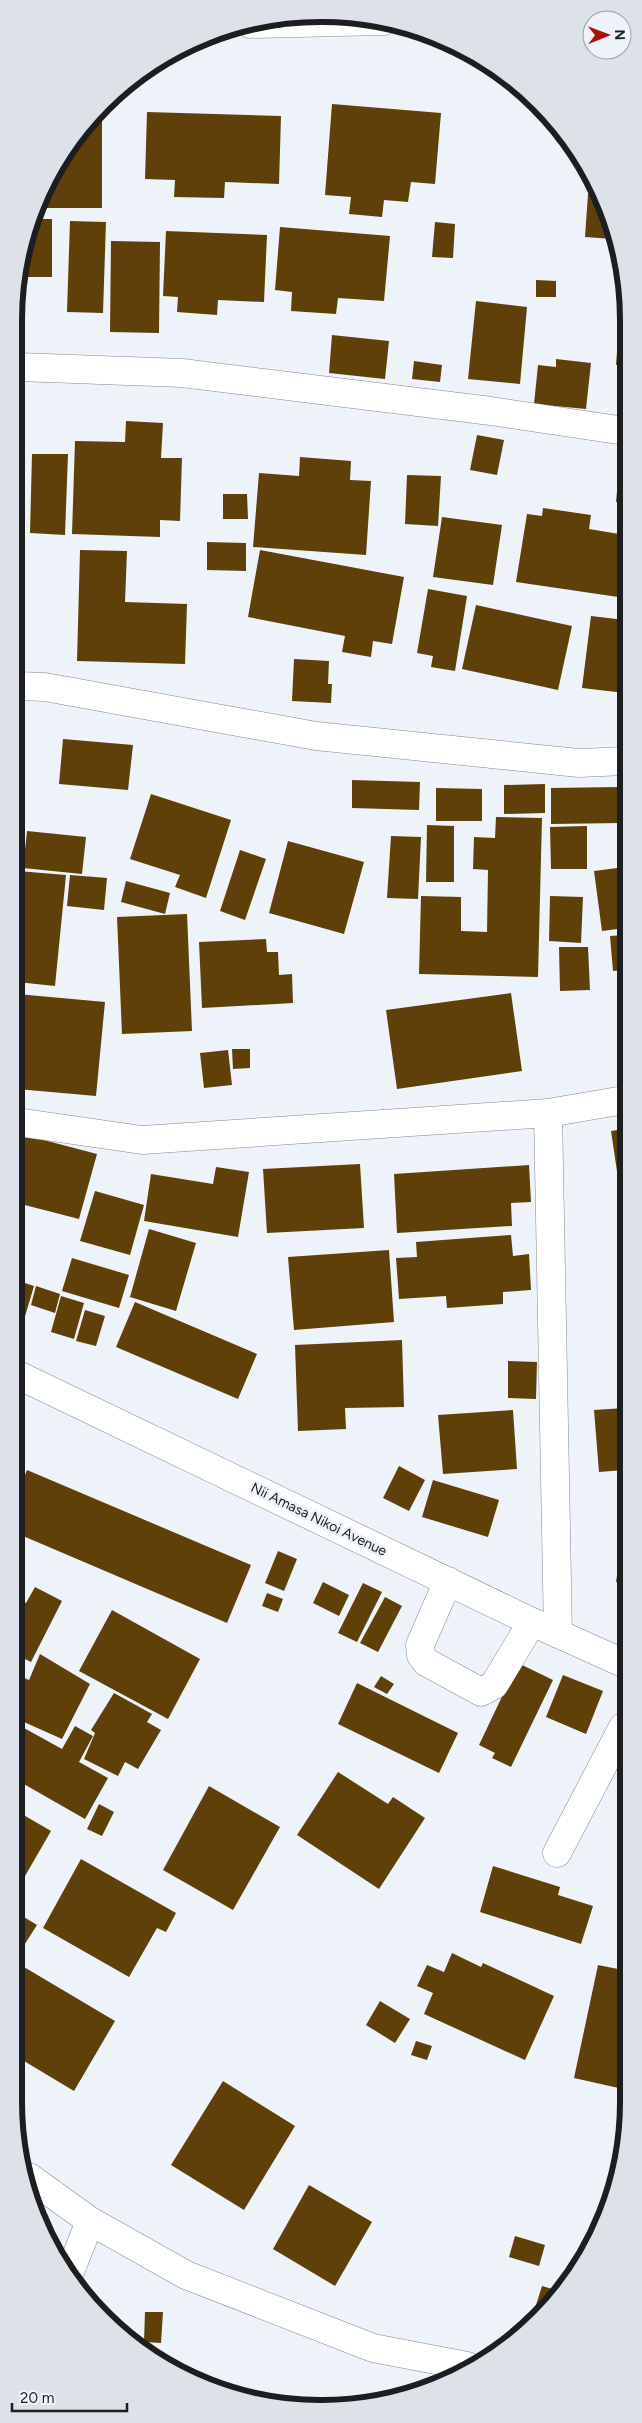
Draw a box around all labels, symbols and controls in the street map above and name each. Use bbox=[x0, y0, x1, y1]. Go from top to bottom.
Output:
north arrow bbox=[582, 10, 632, 60]
text: N bbox=[611, 29, 628, 40]
street label: Nii Amasa Nikoi Avenue bbox=[248, 1479, 390, 1560]
scale bar bbox=[12, 2380, 128, 2412]
text: 20 m bbox=[20, 2389, 54, 2407]

